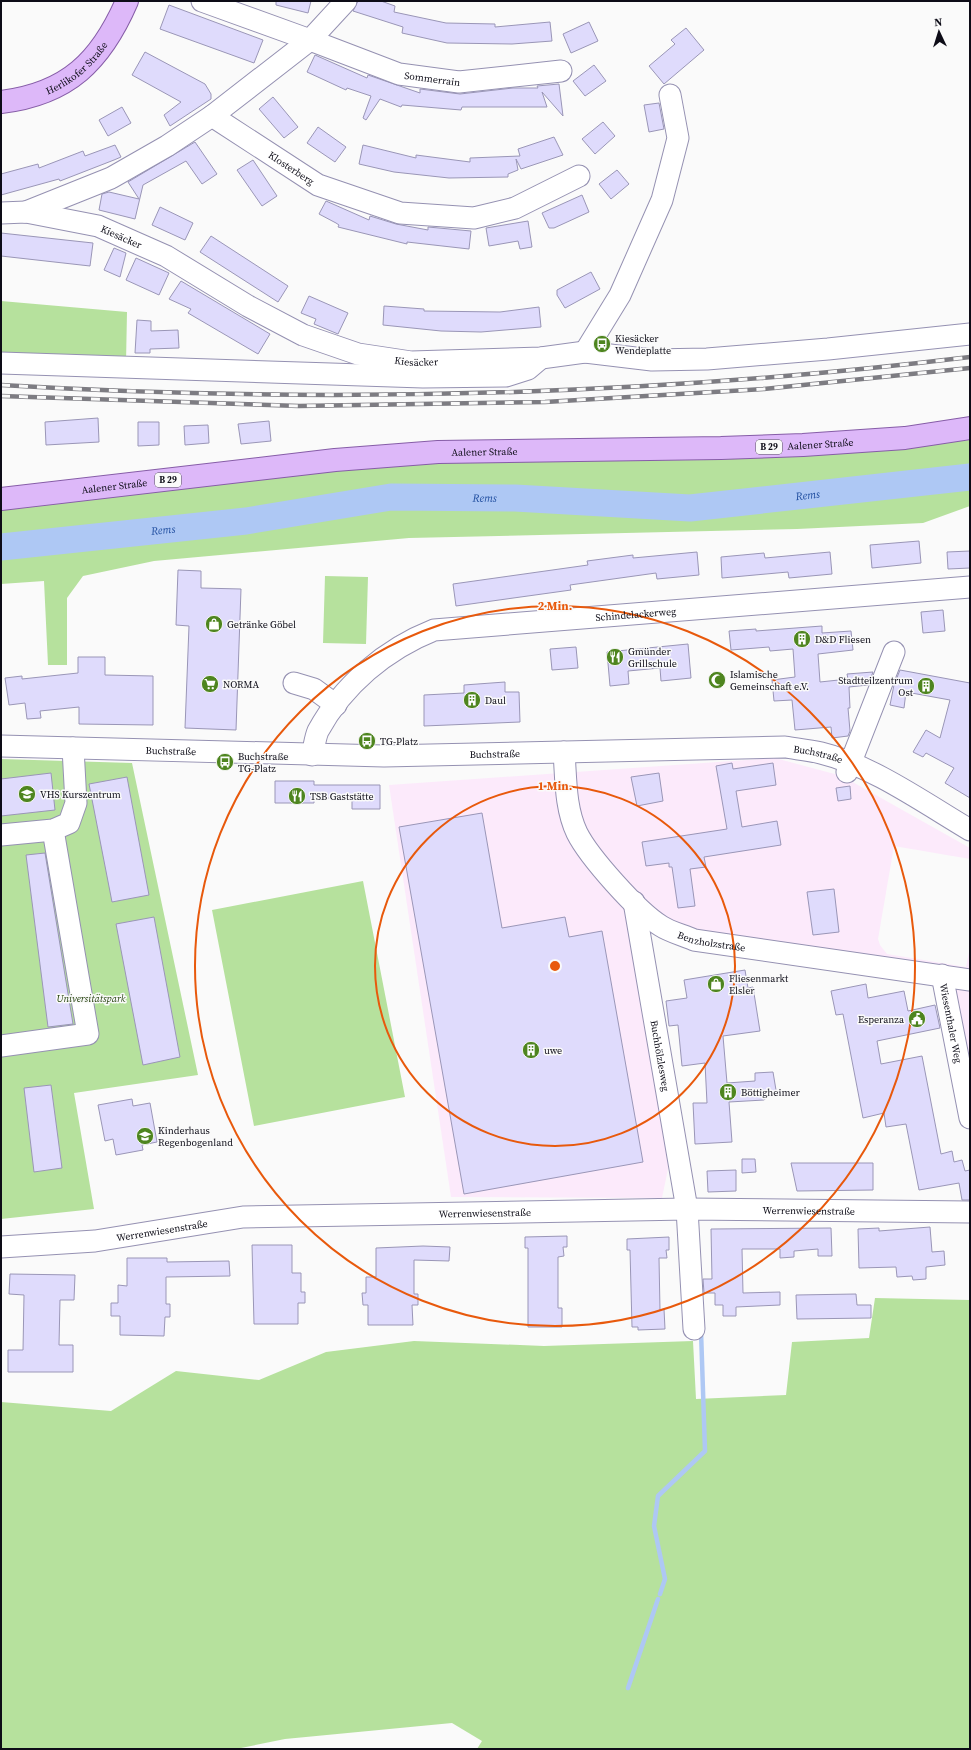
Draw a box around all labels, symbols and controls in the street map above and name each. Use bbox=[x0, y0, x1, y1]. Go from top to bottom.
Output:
north arrow bbox=[919, 12, 959, 52]
text: N bbox=[934, 15, 943, 30]
street label: Herlikofer Straße bbox=[43, 39, 110, 97]
street label: Sommerrain bbox=[404, 68, 461, 89]
street label: Klosterberg bbox=[266, 148, 317, 187]
street label: Kiesäcker bbox=[99, 222, 145, 251]
place label: Kiesäcker Wendeplatte bbox=[615, 332, 671, 357]
bus stop icon: Kiesäcker Wendeplatte bbox=[592, 334, 612, 354]
street label: Kiesäcker bbox=[394, 353, 439, 369]
street label: Aalener Straße bbox=[787, 435, 854, 452]
road number: B 29 bbox=[756, 440, 782, 454]
street label: Aalener Straße bbox=[451, 444, 518, 458]
road number: B 29 bbox=[155, 473, 181, 487]
street label: Aalener Straße bbox=[81, 475, 148, 496]
water label: Rems bbox=[794, 486, 821, 504]
water label: Rems bbox=[471, 490, 497, 505]
water label: Rems bbox=[149, 521, 176, 539]
text: 2 Min. bbox=[538, 598, 572, 614]
street label: Schindelackerweg bbox=[595, 604, 677, 624]
shop icon: Getränke Göbel bbox=[204, 614, 224, 634]
place label: Getränke Göbel bbox=[227, 618, 296, 631]
building icon: D&D Fliesen bbox=[792, 629, 812, 649]
place label: D&D Fliesen bbox=[815, 633, 871, 646]
place label: Gmünder Grillschule bbox=[628, 645, 677, 670]
restaurant icon: Gmünder Grillschule bbox=[605, 647, 625, 667]
place label: Islamische Gemeinschaft e.V. bbox=[730, 668, 809, 693]
mosque icon: Islamische Gemeinschaft e.V. bbox=[707, 670, 727, 690]
supermarket icon: NORMA bbox=[200, 674, 220, 694]
place label: Stadtteilzentrum Ost bbox=[838, 674, 914, 699]
building icon: Stadtteilzentrum Ost bbox=[916, 676, 936, 696]
place label: NORMA bbox=[223, 678, 260, 691]
building icon: Daul bbox=[462, 690, 482, 710]
place label: Daul bbox=[485, 694, 506, 707]
bus stop icon: TG-Platz bbox=[357, 731, 377, 751]
place label: TG-Platz bbox=[380, 735, 418, 748]
street label: Buchstraße bbox=[793, 742, 845, 766]
street label: Buchstraße bbox=[146, 743, 196, 758]
street label: Buchstraße bbox=[469, 746, 520, 761]
place label: Buchstraße TG-Platz bbox=[238, 750, 288, 775]
bus stop icon: Buchstraße TG-Platz bbox=[215, 752, 235, 772]
text: 1 Min. bbox=[538, 778, 572, 794]
school or university icon: VHS Kurszentrum bbox=[17, 784, 37, 804]
restaurant icon: TSB Gaststätte bbox=[287, 786, 307, 806]
place label: VHS Kurszentrum bbox=[40, 788, 121, 801]
place label: TSB Gaststätte bbox=[310, 790, 374, 803]
street label: Benzholzstraße bbox=[676, 928, 746, 954]
centre of rings bbox=[548, 959, 562, 973]
place label: Fliesenmarkt Elsler bbox=[729, 972, 789, 997]
shop icon: Fliesenmarkt Elsler bbox=[706, 974, 726, 994]
street label: Wiesenthaler Weg bbox=[937, 982, 966, 1064]
park label: Universitätspark bbox=[57, 992, 126, 1005]
public building icon: Esperanza bbox=[907, 1009, 927, 1029]
place label: Esperanza bbox=[858, 1013, 905, 1026]
street label: Buchhölzlesweg bbox=[648, 1019, 673, 1092]
building icon: uwe bbox=[521, 1040, 541, 1060]
place label: uwe bbox=[544, 1044, 562, 1057]
building icon: Böttigheimer bbox=[718, 1082, 738, 1102]
place label: Böttigheimer bbox=[741, 1086, 801, 1099]
place label: Kinderhaus Regenbogenland bbox=[158, 1124, 233, 1149]
school or university icon: Kinderhaus Regenbogenland bbox=[135, 1126, 155, 1146]
street label: Werrenwiesenstraße bbox=[763, 1203, 855, 1217]
street label: Werrenwiesenstraße bbox=[439, 1205, 531, 1220]
street label: Werrenwiesenstraße bbox=[115, 1216, 209, 1244]

